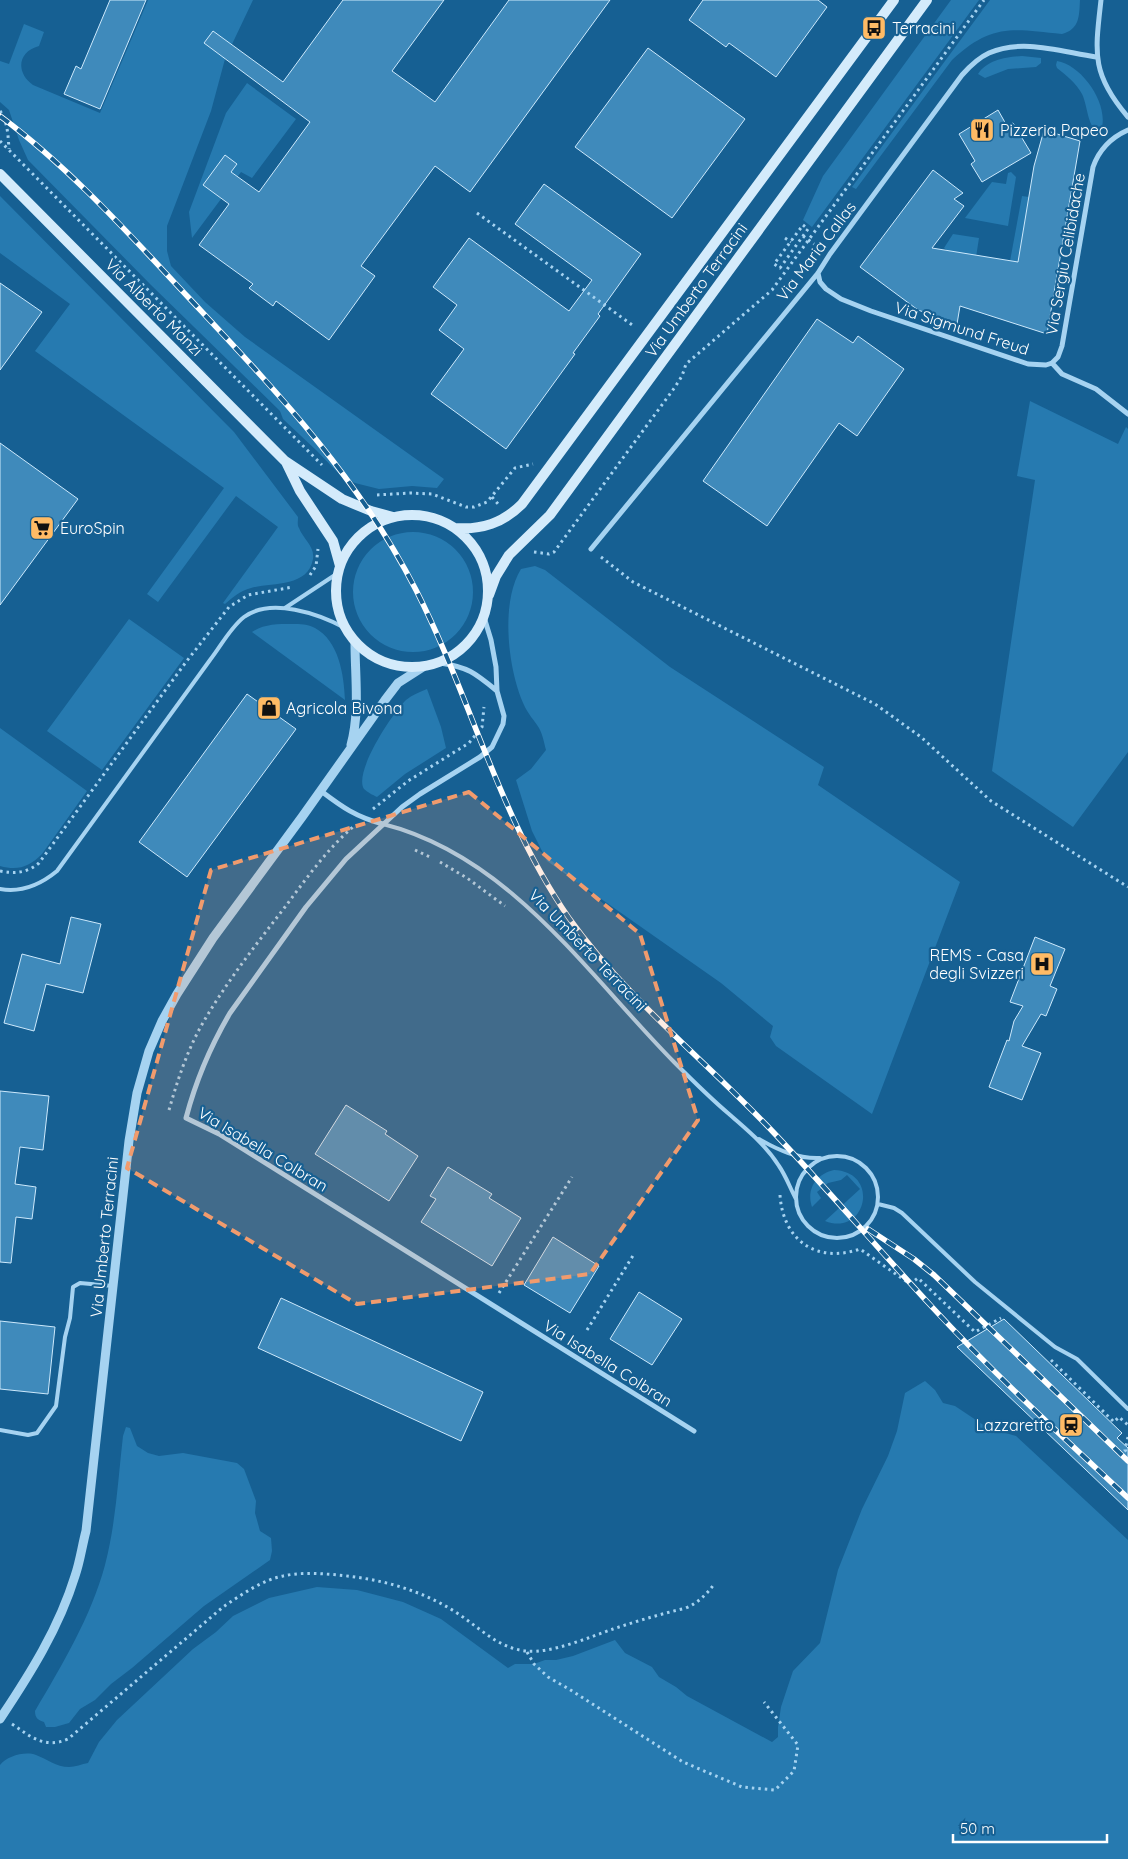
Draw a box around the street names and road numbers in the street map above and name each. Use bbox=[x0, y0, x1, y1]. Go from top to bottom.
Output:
street label: Via Sergiu Celibidache bbox=[1041, 171, 1089, 337]
street label: Via Maria Callas bbox=[772, 197, 860, 305]
street label: Via Umberto Terracini bbox=[640, 219, 752, 361]
street label: Via Alberto Manzi bbox=[101, 254, 207, 360]
street label: Via Sigmund Freud bbox=[892, 297, 1032, 359]
street label: Via Umberto Terracini bbox=[525, 885, 651, 1015]
street label: Via Isabella Colbran bbox=[194, 1102, 332, 1196]
street label: Via Umberto Terracini bbox=[86, 1156, 122, 1318]
street label: Via Isabella Colbran bbox=[540, 1315, 676, 1411]

